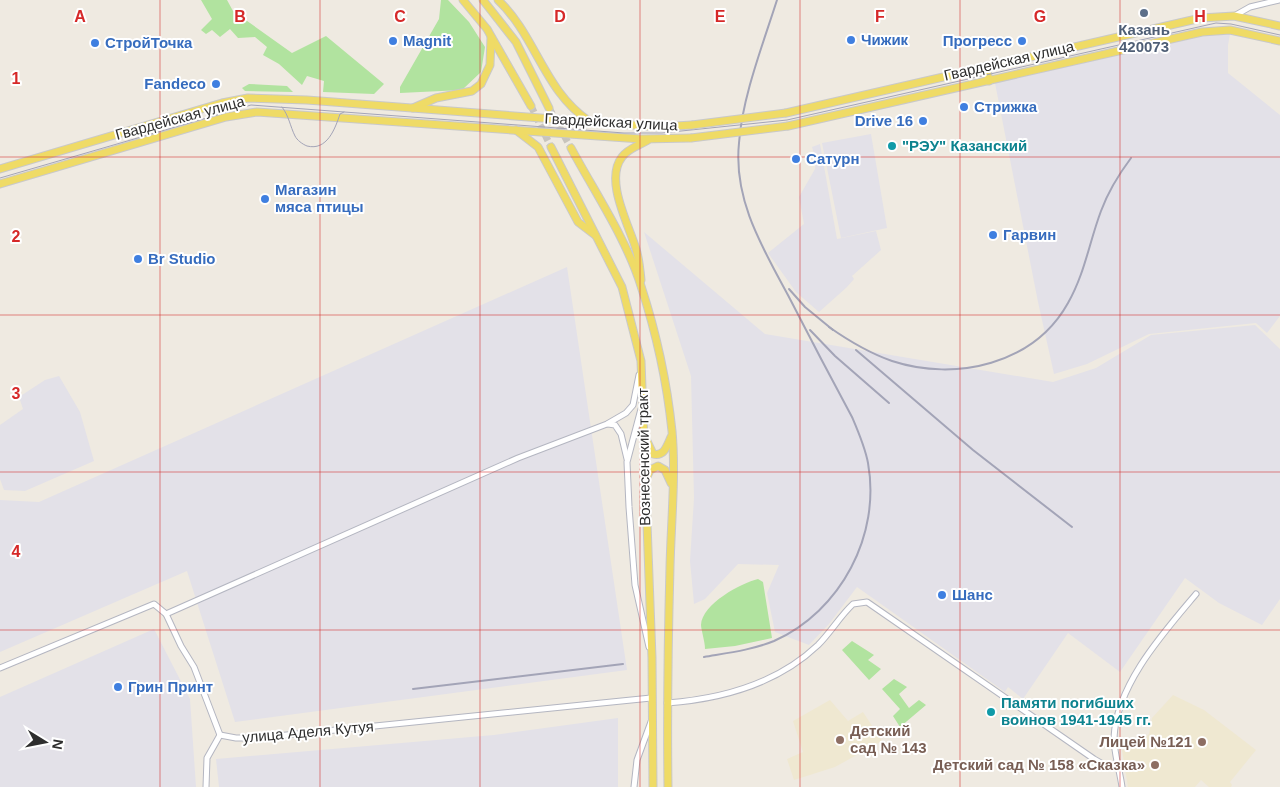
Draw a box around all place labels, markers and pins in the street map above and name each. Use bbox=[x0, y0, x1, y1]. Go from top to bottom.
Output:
marker: Казань 420073 bbox=[1138, 7, 1150, 19]
place label: Казань 420073 bbox=[1118, 21, 1170, 55]
place label: Чижик bbox=[861, 31, 909, 48]
place label: Magnit bbox=[403, 32, 451, 49]
place label: Прогресс bbox=[943, 32, 1012, 49]
place label: СтройТочка bbox=[105, 34, 193, 51]
marker: Чижик bbox=[845, 34, 857, 46]
marker: Magnit bbox=[387, 35, 399, 47]
marker: Прогресс bbox=[1016, 35, 1028, 47]
marker: СтройТочка bbox=[89, 37, 101, 49]
place label: Fandeco bbox=[144, 75, 206, 92]
marker: Fandeco bbox=[210, 78, 222, 90]
place label: Стрижка bbox=[974, 98, 1038, 115]
marker: Стрижка bbox=[958, 101, 970, 113]
place label: Drive 16 bbox=[855, 112, 913, 129]
marker: Drive 16 bbox=[917, 115, 929, 127]
place label: "РЭУ" Казанский bbox=[902, 137, 1027, 154]
marker: "РЭУ" Казанский bbox=[886, 140, 898, 152]
place label: Сатурн bbox=[806, 150, 859, 167]
marker: Сатурн bbox=[790, 153, 802, 165]
place label: Магазин мяса птицы bbox=[275, 181, 364, 215]
marker: Магазин мяса птицы bbox=[259, 193, 271, 205]
place label: Гарвин bbox=[1003, 226, 1056, 243]
marker: Гарвин bbox=[987, 229, 999, 241]
place label: Br Studio bbox=[148, 250, 216, 267]
marker: Br Studio bbox=[132, 253, 144, 265]
place label: Шанс bbox=[952, 586, 993, 603]
marker: Шанс bbox=[936, 589, 948, 601]
place label: Грин Принт bbox=[128, 678, 213, 695]
marker: Грин Принт bbox=[112, 681, 124, 693]
place label: Памяти погибших воинов 1941-1945 гг. bbox=[1001, 694, 1151, 728]
marker: Памяти погибших воинов 1941-1945 гг. bbox=[985, 706, 997, 718]
place label: Детский сад № 143 bbox=[850, 722, 926, 756]
place label: Лицей №121 bbox=[1100, 733, 1192, 750]
marker: Детский сад № 143 bbox=[834, 734, 846, 746]
marker: Лицей №121 bbox=[1196, 736, 1208, 748]
place label: Детский сад № 158 «Сказка» bbox=[933, 756, 1145, 773]
marker: Детский сад № 158 «Сказка» bbox=[1149, 759, 1161, 771]

